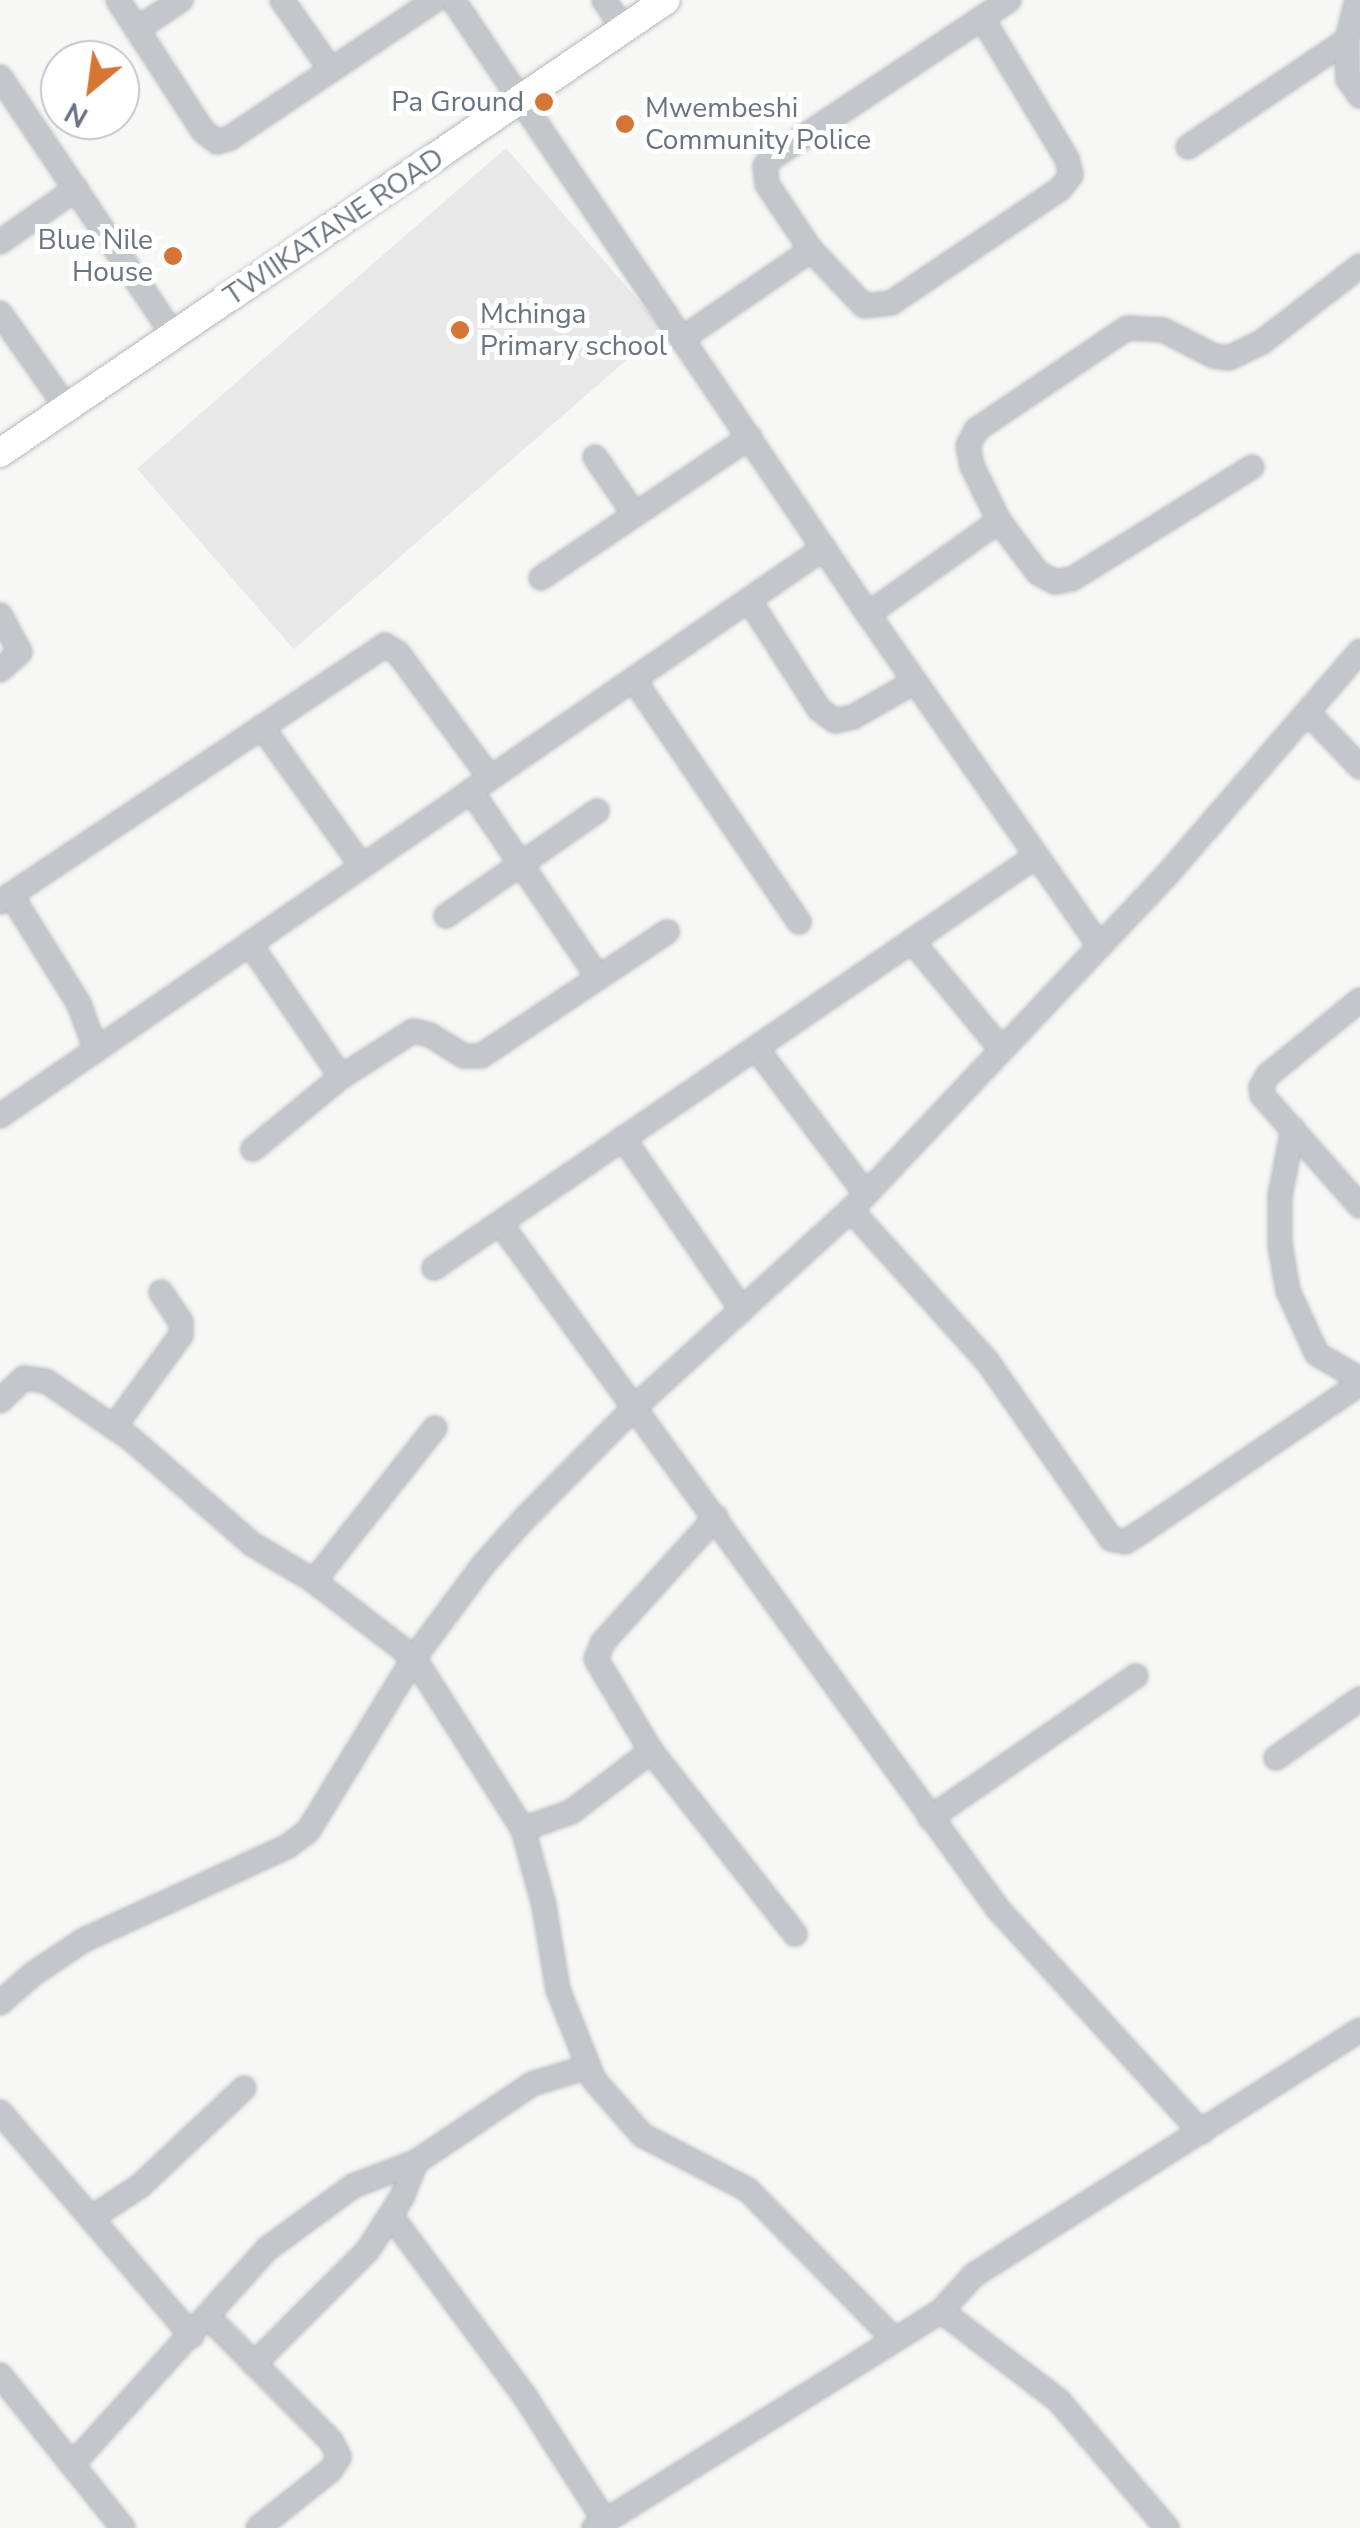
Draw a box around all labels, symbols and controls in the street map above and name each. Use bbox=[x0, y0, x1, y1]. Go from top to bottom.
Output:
north arrow bbox=[40, 40, 140, 140]
place label: Pa Ground bbox=[391, 85, 524, 119]
marker: Pa Ground bbox=[533, 91, 555, 113]
place label: Mwembeshi Community Police bbox=[645, 91, 871, 157]
text: N bbox=[58, 93, 95, 136]
marker: Mwembeshi Community Police bbox=[614, 113, 636, 135]
street label: TWIIKATANE ROAD bbox=[218, 141, 450, 313]
place label: Blue Nile House bbox=[38, 223, 153, 289]
marker: Blue Nile House bbox=[162, 245, 184, 267]
place label: Mchinga Primary school bbox=[480, 297, 667, 363]
marker: Mchinga Primary school bbox=[449, 319, 471, 341]

